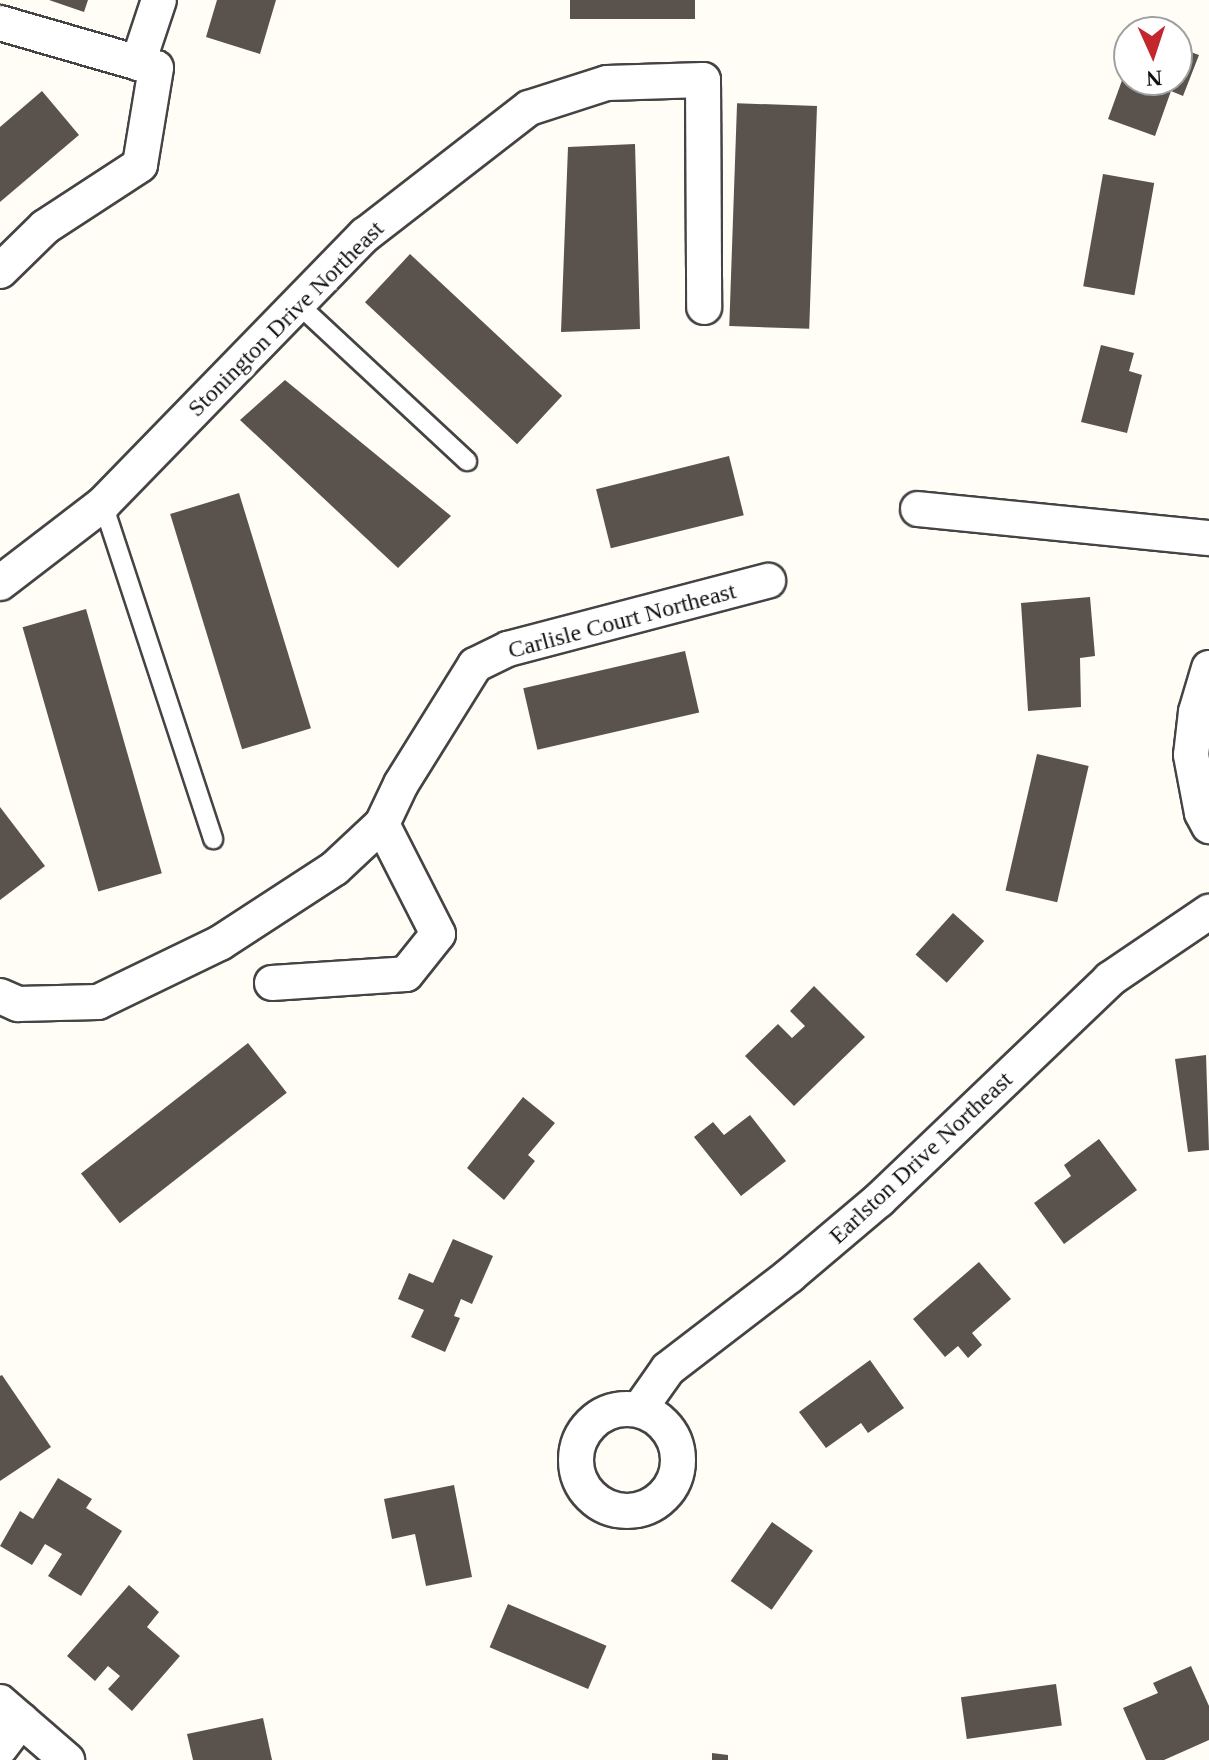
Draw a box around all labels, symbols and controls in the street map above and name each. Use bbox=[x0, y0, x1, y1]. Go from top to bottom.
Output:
north arrow bbox=[1113, 16, 1193, 96]
text: N bbox=[1146, 66, 1163, 91]
street label: Stonington Drive Northeast bbox=[182, 215, 390, 423]
street label: Carlisle Court Northeast bbox=[505, 577, 739, 665]
street label: Earlston Drive Northeast bbox=[823, 1066, 1019, 1250]

